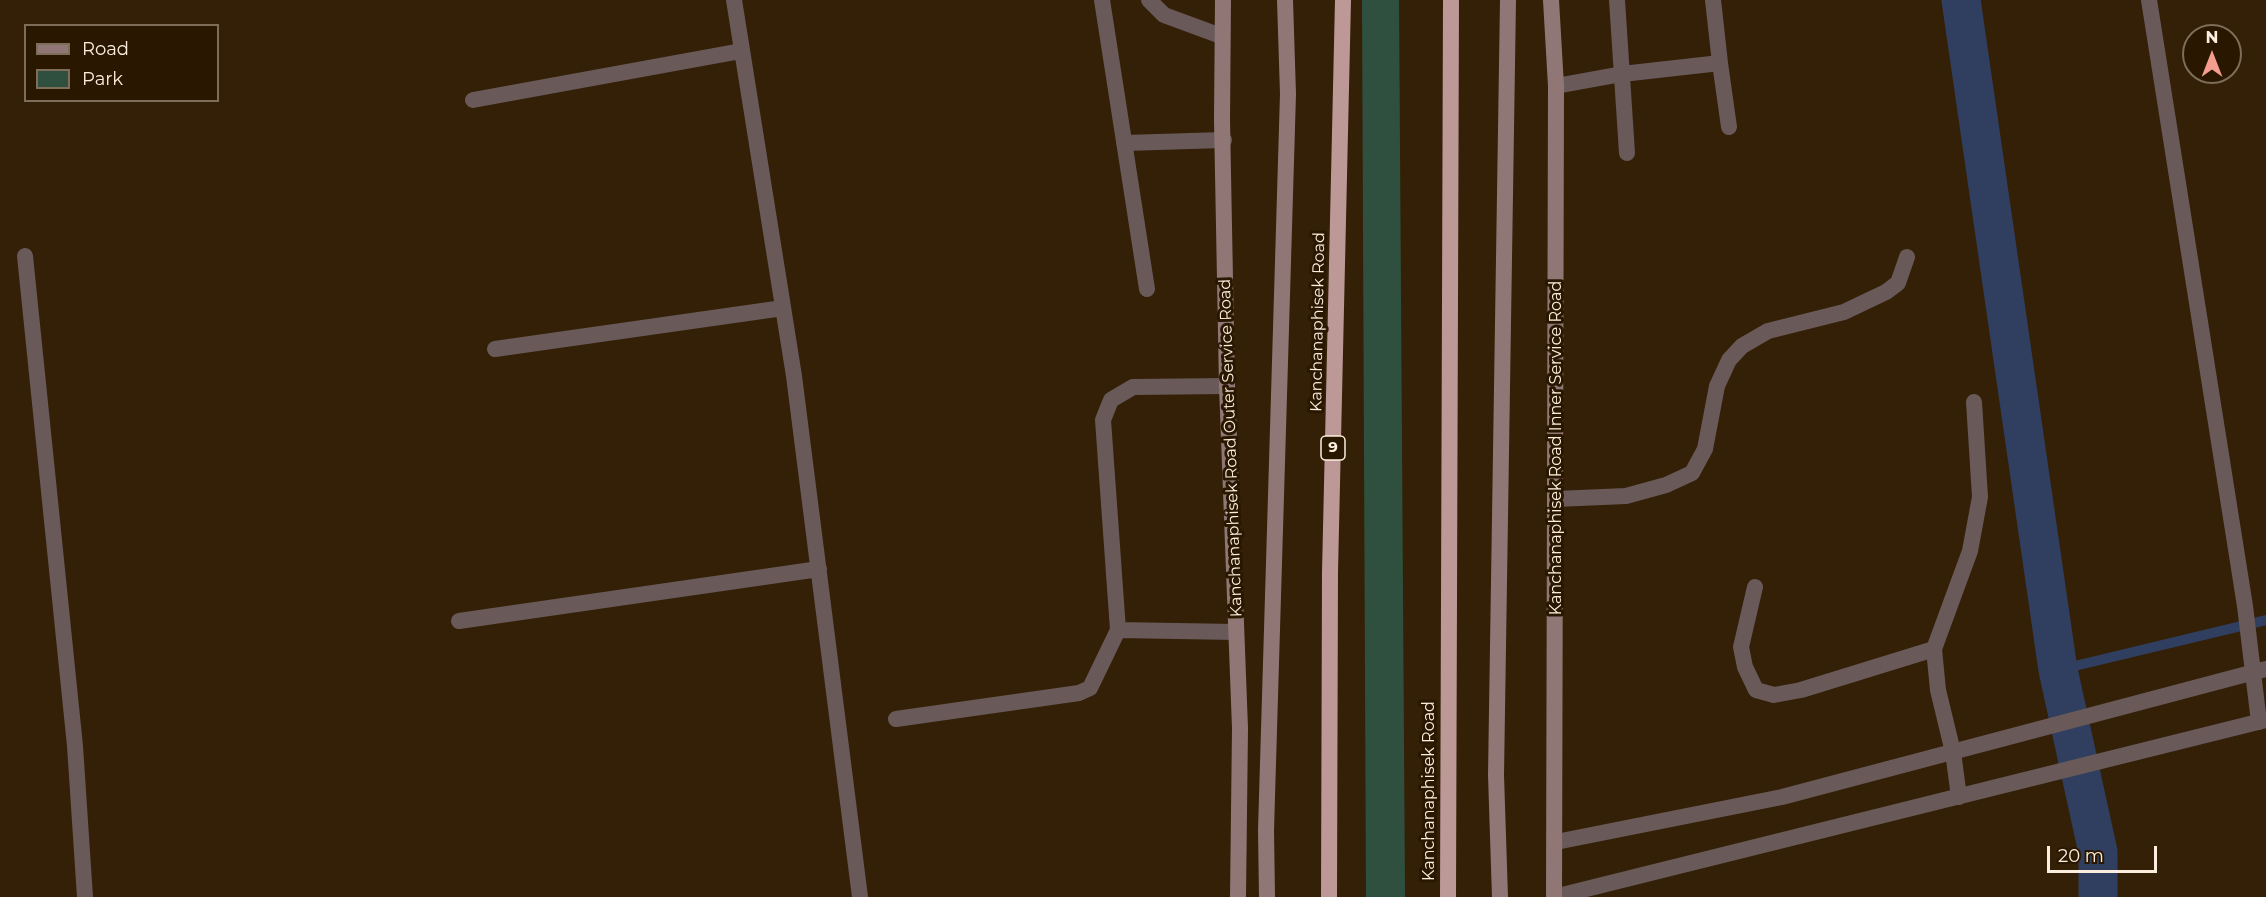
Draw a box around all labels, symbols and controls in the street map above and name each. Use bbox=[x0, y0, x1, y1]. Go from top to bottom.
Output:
legend bbox=[24, 24, 219, 102]
north arrow bbox=[2182, 24, 2242, 84]
text: N bbox=[2206, 28, 2218, 47]
text: Road bbox=[82, 38, 129, 60]
text: Park bbox=[82, 68, 123, 90]
street label: Kanchanaphisek Road bbox=[1307, 232, 1329, 412]
street label: Kanchanaphisek Road Outer Service Road bbox=[1216, 279, 1246, 617]
street label: Kanchanaphisek Road Inner Service Road bbox=[1546, 281, 1566, 615]
road number: 9 bbox=[1321, 436, 1345, 460]
street label: Kanchanaphisek Road bbox=[1419, 701, 1439, 881]
scale bar bbox=[2050, 834, 2160, 872]
text: 20 m bbox=[2058, 845, 2104, 867]

